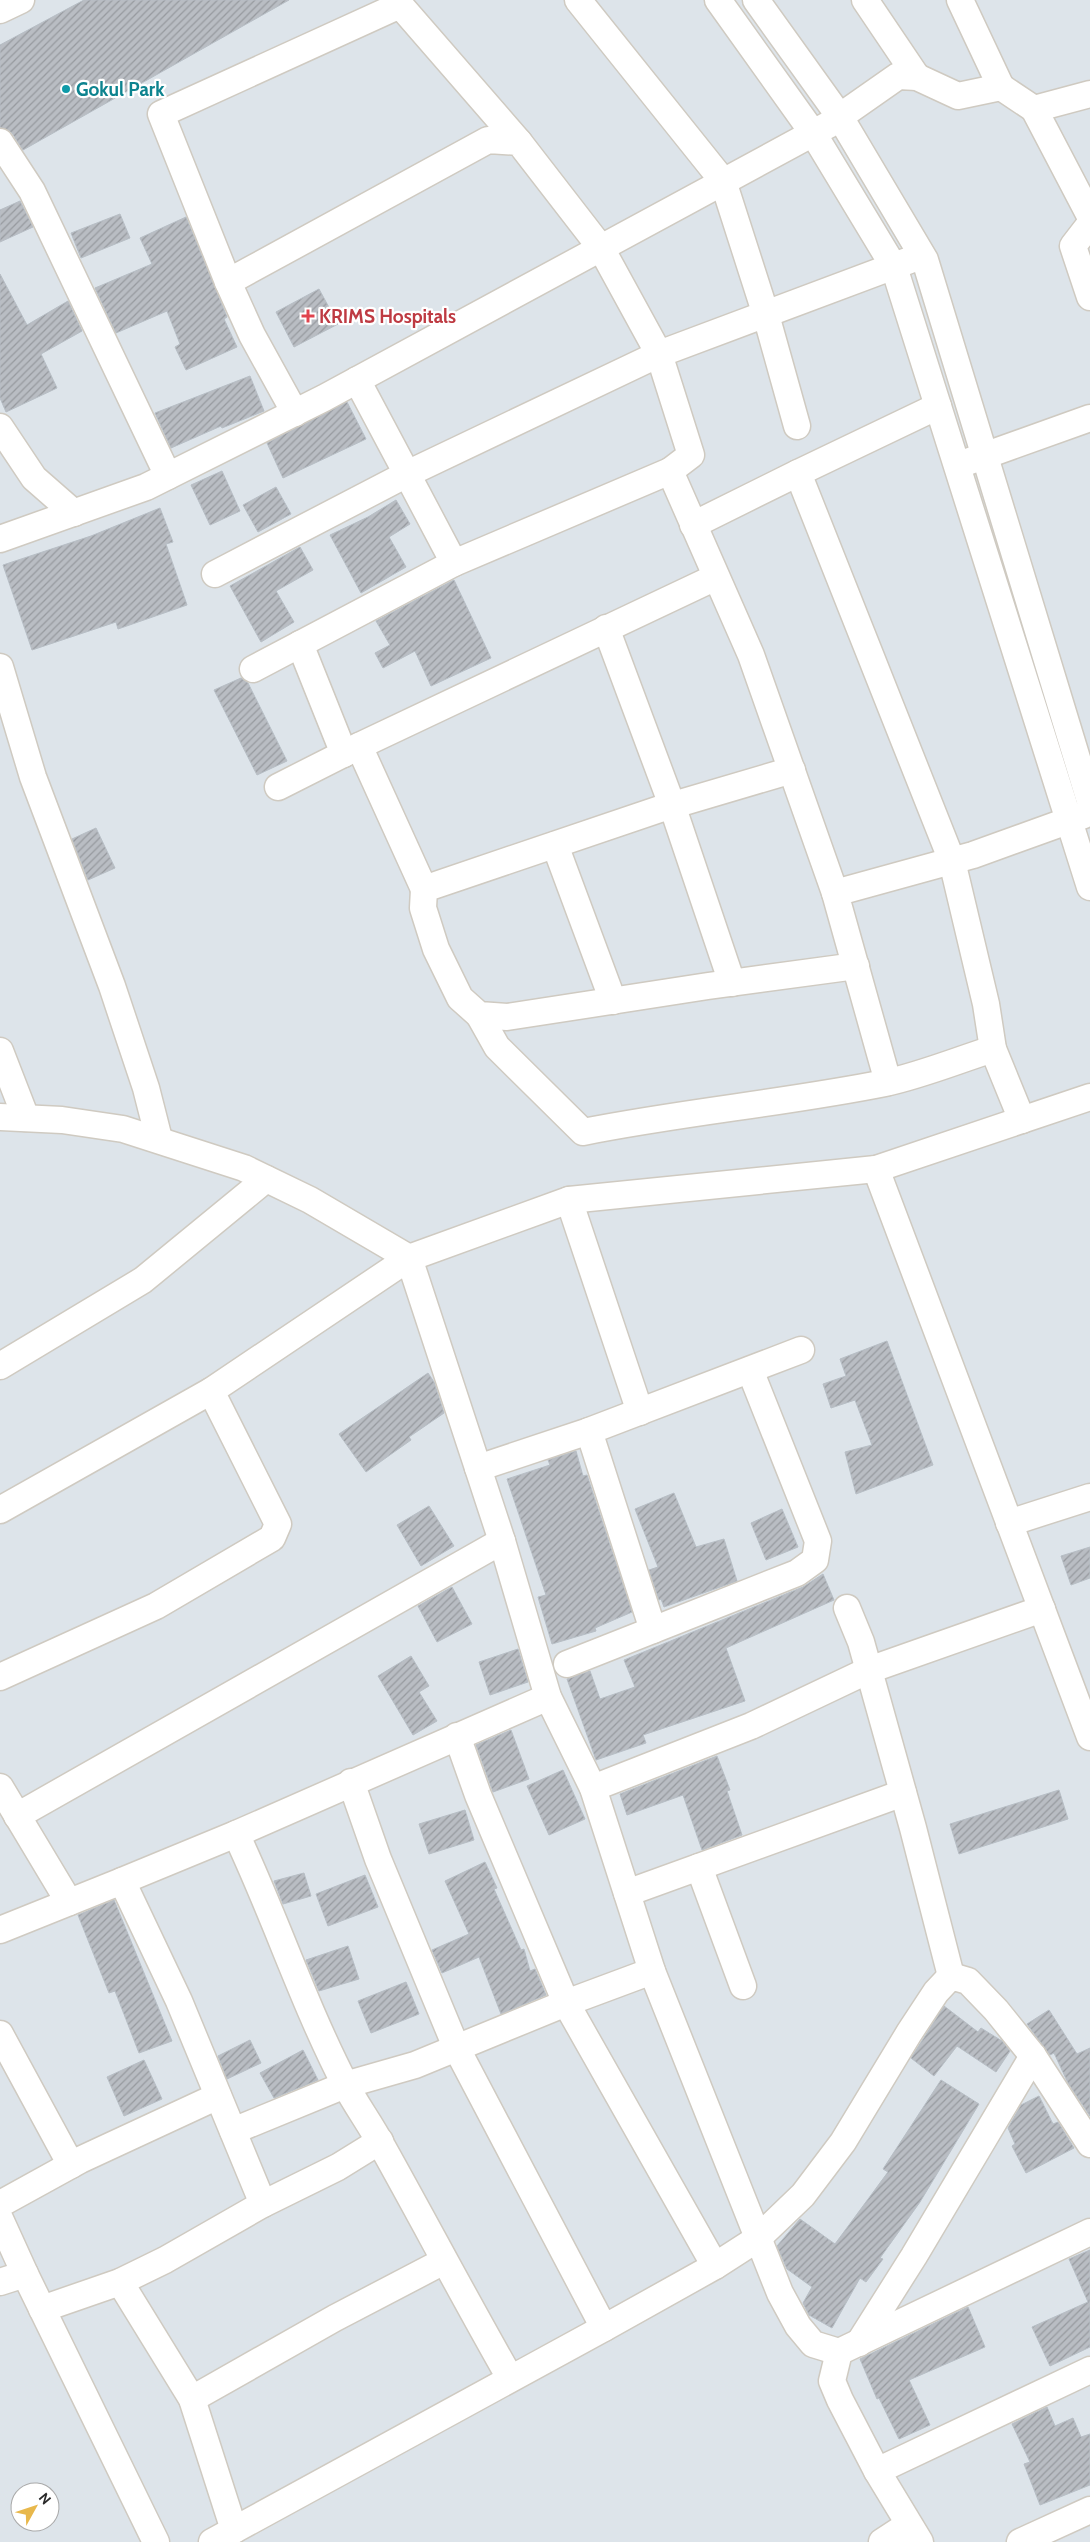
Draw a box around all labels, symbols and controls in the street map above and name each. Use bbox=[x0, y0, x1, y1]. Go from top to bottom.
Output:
place label: Gokul Park bbox=[76, 78, 165, 101]
marker: Gokul Park bbox=[60, 83, 72, 95]
place label: KRIMS Hospitals bbox=[319, 305, 456, 328]
marker: KRIMS Hospitals bbox=[301, 309, 315, 323]
north arrow bbox=[10, 2482, 60, 2532]
text: N bbox=[35, 2489, 55, 2508]

